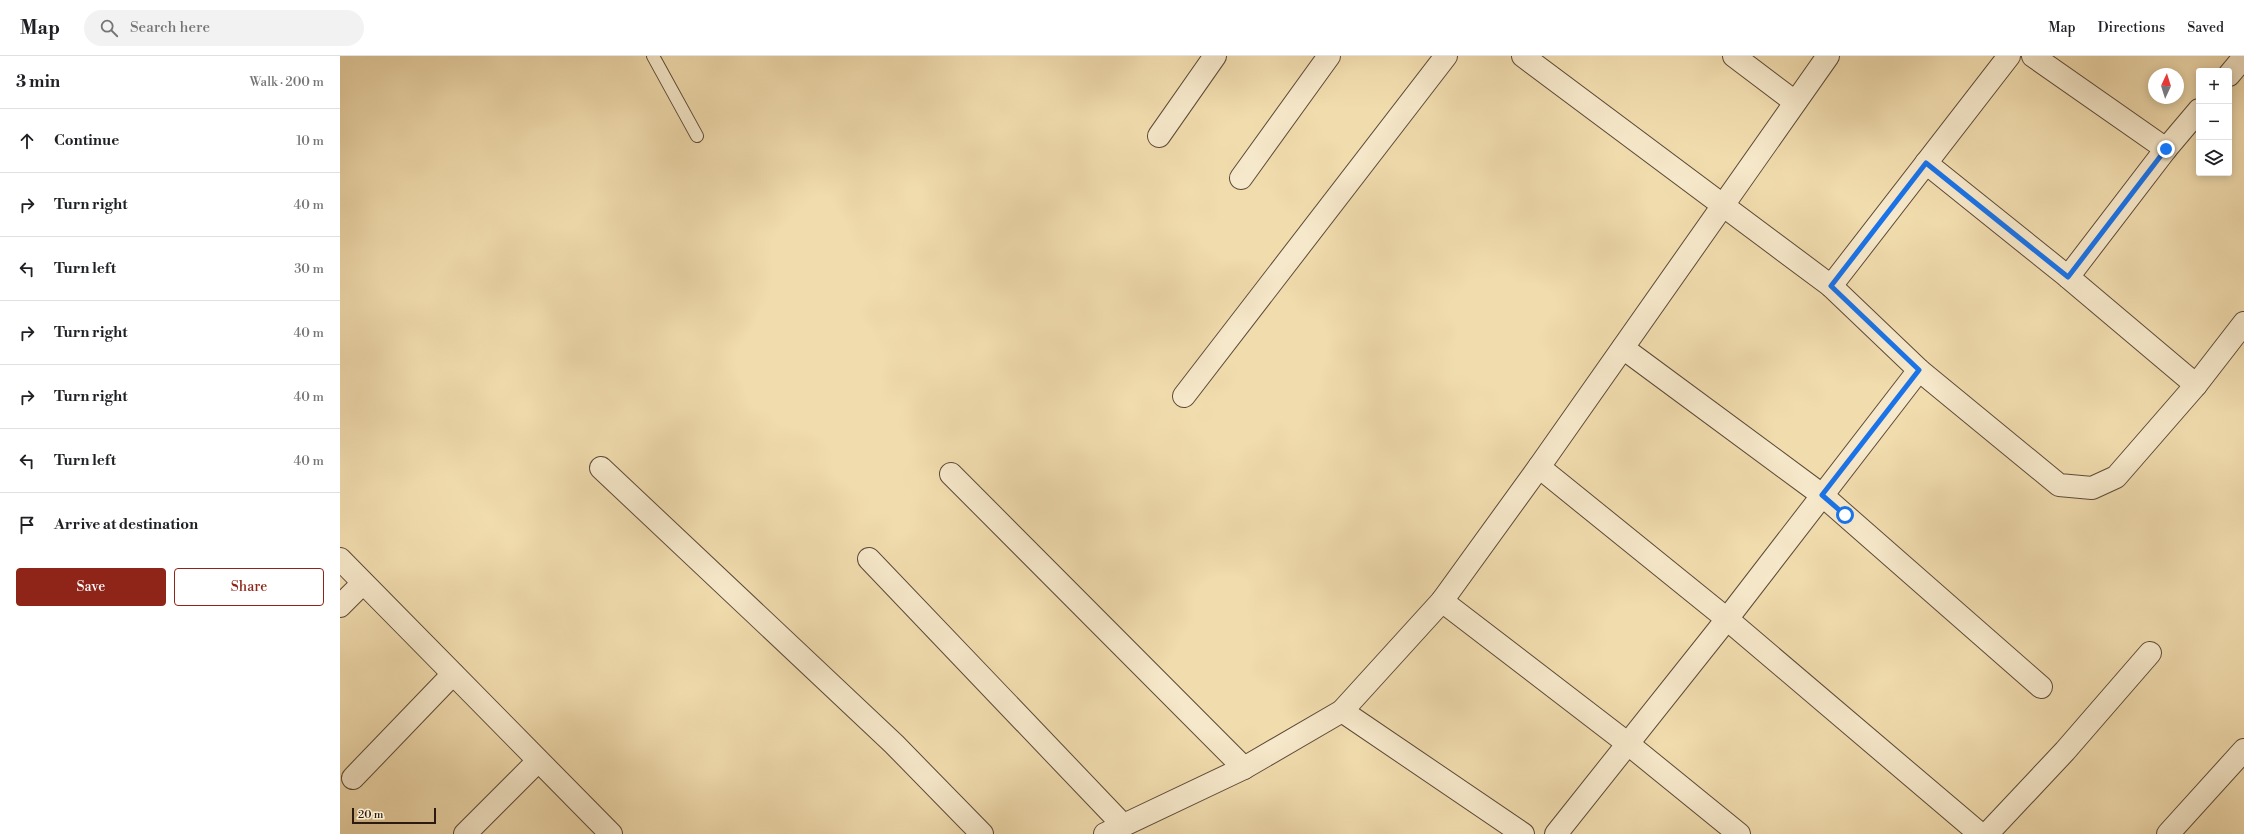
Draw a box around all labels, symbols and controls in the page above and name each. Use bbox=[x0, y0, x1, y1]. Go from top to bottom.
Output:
search box bbox=[84, 10, 364, 46]
text: Map bbox=[20, 16, 60, 40]
icon: search bbox=[98, 17, 120, 39]
text: Search here bbox=[130, 18, 210, 37]
text: Map bbox=[2048, 19, 2076, 37]
text: Directions bbox=[2098, 19, 2165, 37]
text: Saved bbox=[2187, 19, 2224, 37]
north arrow bbox=[2148, 68, 2184, 104]
map controls bbox=[2196, 68, 2232, 176]
button: + bbox=[2196, 68, 2232, 104]
text: 3 min bbox=[16, 71, 60, 93]
text: Walk · 200 m bbox=[250, 74, 324, 90]
button: − bbox=[2196, 104, 2232, 140]
icon: ahead bbox=[16, 130, 38, 152]
text: Continue bbox=[54, 131, 119, 150]
text: 10 m bbox=[296, 133, 324, 149]
route end bbox=[2157, 140, 2175, 158]
button: layers bbox=[2196, 140, 2232, 176]
icon: right bbox=[16, 194, 38, 216]
text: Turn right bbox=[54, 195, 128, 214]
text: 40 m bbox=[294, 197, 324, 213]
icon: left bbox=[16, 258, 38, 280]
text: Turn left bbox=[54, 259, 116, 278]
text: 30 m bbox=[294, 261, 324, 277]
icon: right bbox=[16, 322, 38, 344]
text: Turn right bbox=[54, 323, 128, 342]
text: 40 m bbox=[294, 325, 324, 341]
icon: right bbox=[16, 386, 38, 408]
text: Turn right bbox=[54, 387, 128, 406]
text: 40 m bbox=[294, 389, 324, 405]
icon: left bbox=[16, 450, 38, 472]
text: Turn left bbox=[54, 451, 116, 470]
text: 40 m bbox=[294, 453, 324, 469]
route start bbox=[1836, 506, 1854, 524]
icon: arrive bbox=[16, 514, 38, 536]
text: Arrive at destination bbox=[54, 515, 198, 534]
button: Save bbox=[16, 568, 166, 606]
button: Share bbox=[174, 568, 324, 606]
scale bar bbox=[352, 806, 436, 825]
text: 20 m bbox=[358, 808, 383, 822]

